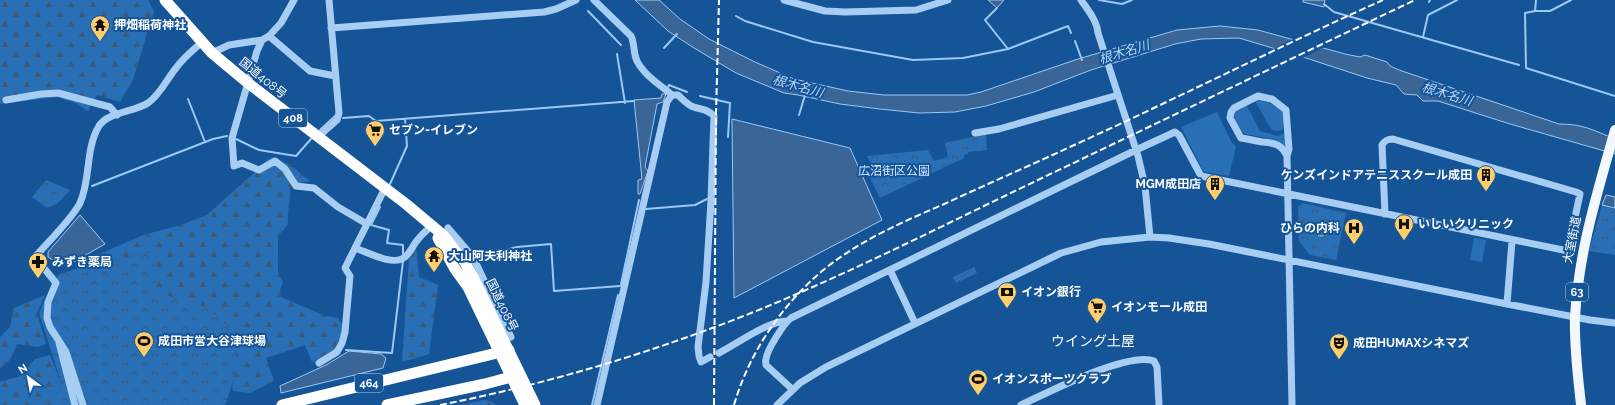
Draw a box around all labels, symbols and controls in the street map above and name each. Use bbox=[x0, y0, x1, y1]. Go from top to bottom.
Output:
temple icon: 押畑稲荷神社 bbox=[89, 14, 111, 42]
place label: 押畑稲荷神社 bbox=[114, 18, 186, 32]
water label: 根木名川 bbox=[1097, 37, 1153, 67]
street label: 国道408号 bbox=[236, 55, 290, 101]
water label: 根木名川 bbox=[771, 72, 827, 101]
water label: 根木名川 bbox=[1420, 79, 1476, 109]
road number: 408 bbox=[279, 109, 307, 127]
supermarket icon: セブン-イレブン bbox=[364, 119, 386, 147]
place label: セブン-イレブン bbox=[389, 123, 478, 137]
park label: 広沼街区公園 bbox=[858, 164, 930, 178]
building icon: ケンズインドアテニススクール成田 bbox=[1475, 164, 1497, 192]
place label: ケンズインドアテニススクール成田 bbox=[1281, 168, 1472, 182]
building icon: MGM成田店 bbox=[1204, 173, 1226, 201]
place label: MGM成田店 bbox=[1136, 177, 1201, 191]
hospital icon: いしいクリニック bbox=[1393, 213, 1415, 241]
street label: 大室街道 bbox=[1561, 215, 1583, 265]
hospital icon: ひらの内科 bbox=[1343, 217, 1365, 245]
place label: いしいクリニック bbox=[1418, 217, 1514, 231]
place label: ひらの内科 bbox=[1280, 221, 1340, 235]
temple icon: 大山阿夫利神社 bbox=[423, 245, 445, 273]
place label: 大山阿夫利神社 bbox=[448, 249, 532, 263]
pharmacy icon: みずき薬局 bbox=[27, 251, 49, 279]
place label: みずき薬局 bbox=[52, 255, 112, 269]
street label: 国道408号 bbox=[483, 276, 521, 334]
bank icon: イオン銀行 bbox=[996, 281, 1018, 309]
road number: 63 bbox=[1566, 283, 1588, 301]
place label: イオン銀行 bbox=[1021, 285, 1081, 299]
supermarket icon: イオンモール成田 bbox=[1086, 296, 1108, 324]
place label: イオンモール成田 bbox=[1111, 300, 1207, 314]
sports icon: 成田市営大谷津球場 bbox=[133, 330, 155, 358]
theatre icon: 成田HUMAXシネマズ bbox=[1328, 332, 1350, 360]
district label: ウイング土屋 bbox=[1051, 333, 1135, 349]
place label: 成田市営大谷津球場 bbox=[158, 334, 266, 348]
place label: 成田HUMAXシネマズ bbox=[1353, 336, 1469, 350]
north arrow bbox=[8, 357, 48, 397]
text: N bbox=[16, 361, 30, 377]
sports icon: イオンスポーツクラブ bbox=[967, 368, 989, 396]
place label: イオンスポーツクラブ bbox=[992, 372, 1112, 386]
road number: 464 bbox=[355, 374, 383, 392]

